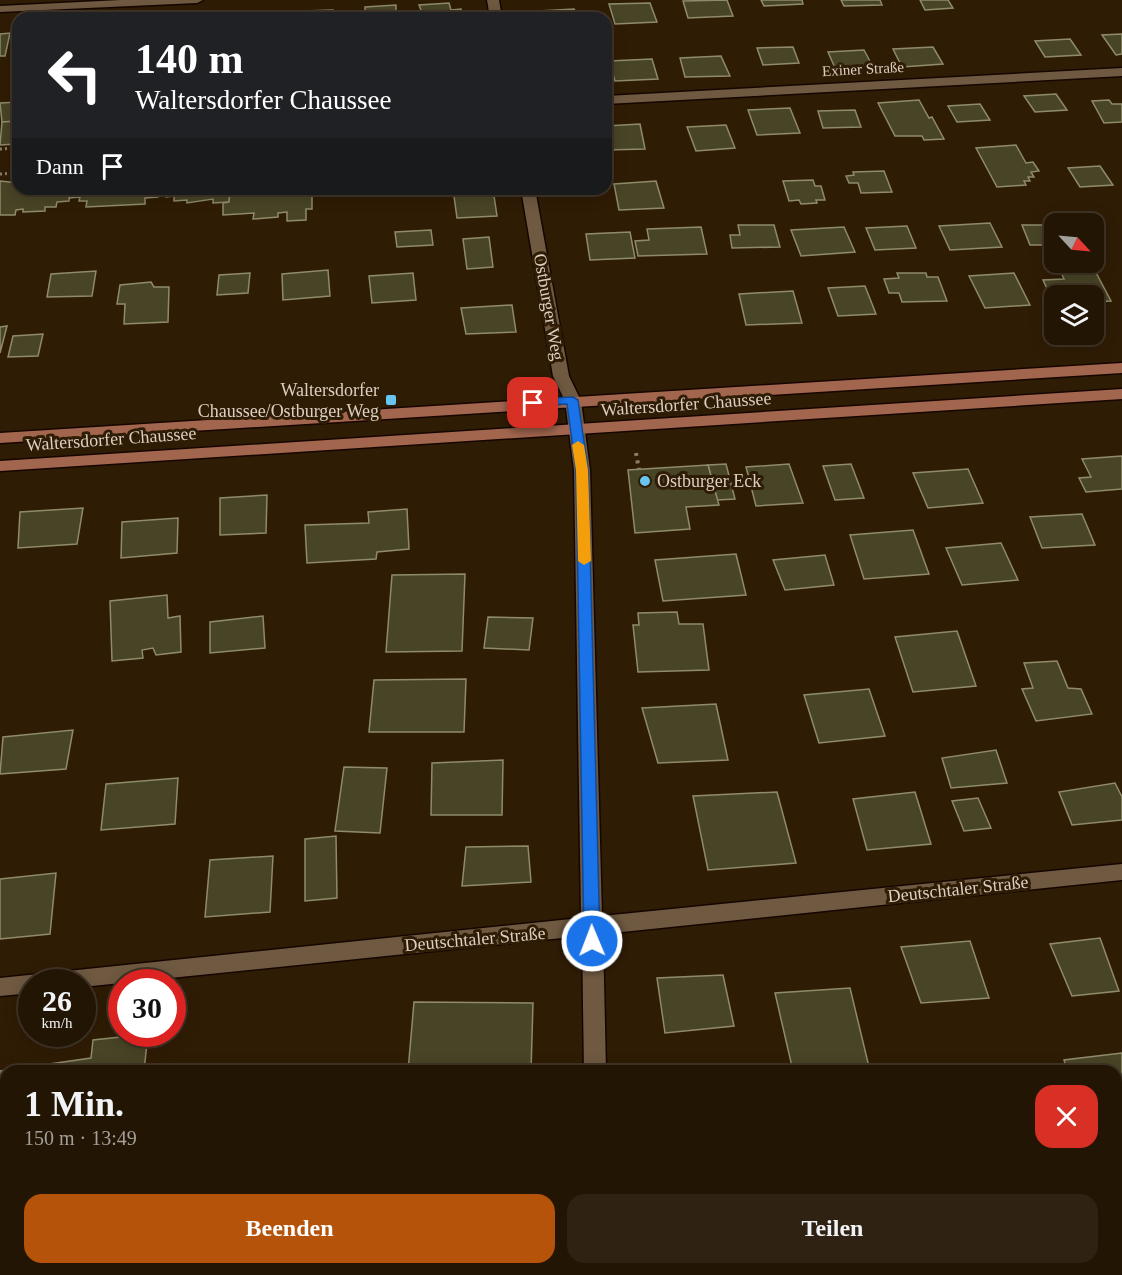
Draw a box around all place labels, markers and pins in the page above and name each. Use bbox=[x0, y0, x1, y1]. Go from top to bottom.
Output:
pin bbox=[507, 377, 558, 428]
place label: Waltersdorfer Chaussee/Ostburger Weg bbox=[198, 380, 379, 421]
marker: Waltersdorfer Chaussee/Ostburger Weg bbox=[384, 393, 398, 407]
place label: Ostburger Eck bbox=[657, 471, 761, 491]
marker: Ostburger Eck bbox=[638, 474, 652, 488]

